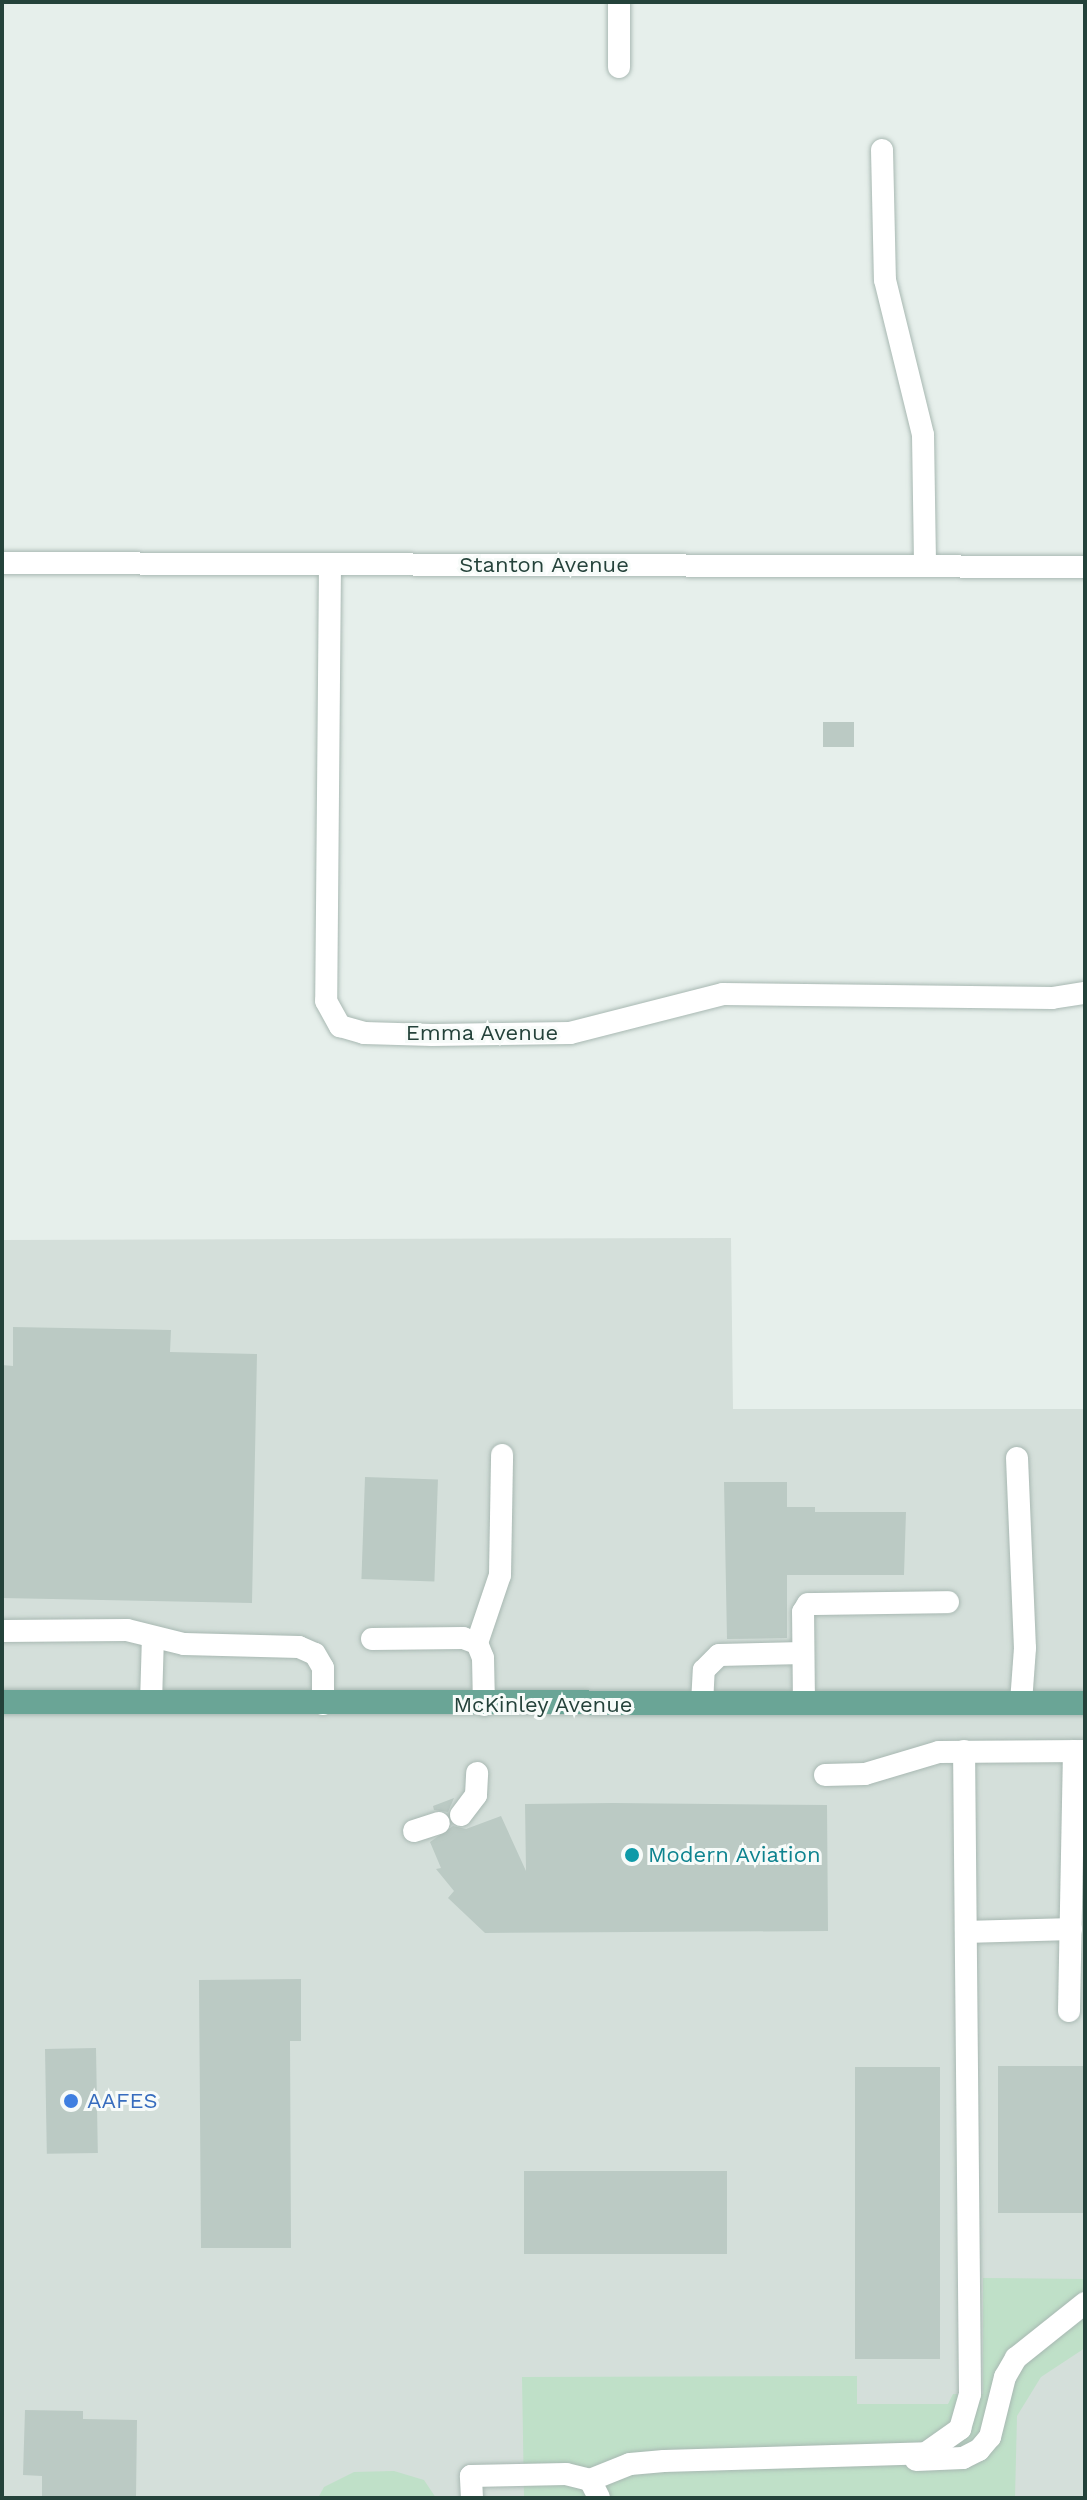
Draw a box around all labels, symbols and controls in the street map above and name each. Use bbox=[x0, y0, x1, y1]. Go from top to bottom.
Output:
street label: Stanton Avenue bbox=[459, 552, 629, 578]
street label: Emma Avenue bbox=[405, 1020, 559, 1046]
street label: McKinley Avenue bbox=[453, 1692, 633, 1718]
place label: Modern Aviation bbox=[648, 1842, 821, 1868]
marker: Modern Aviation bbox=[623, 1846, 641, 1864]
place label: AAFES bbox=[87, 2088, 158, 2114]
marker: AAFES bbox=[62, 2092, 80, 2110]

